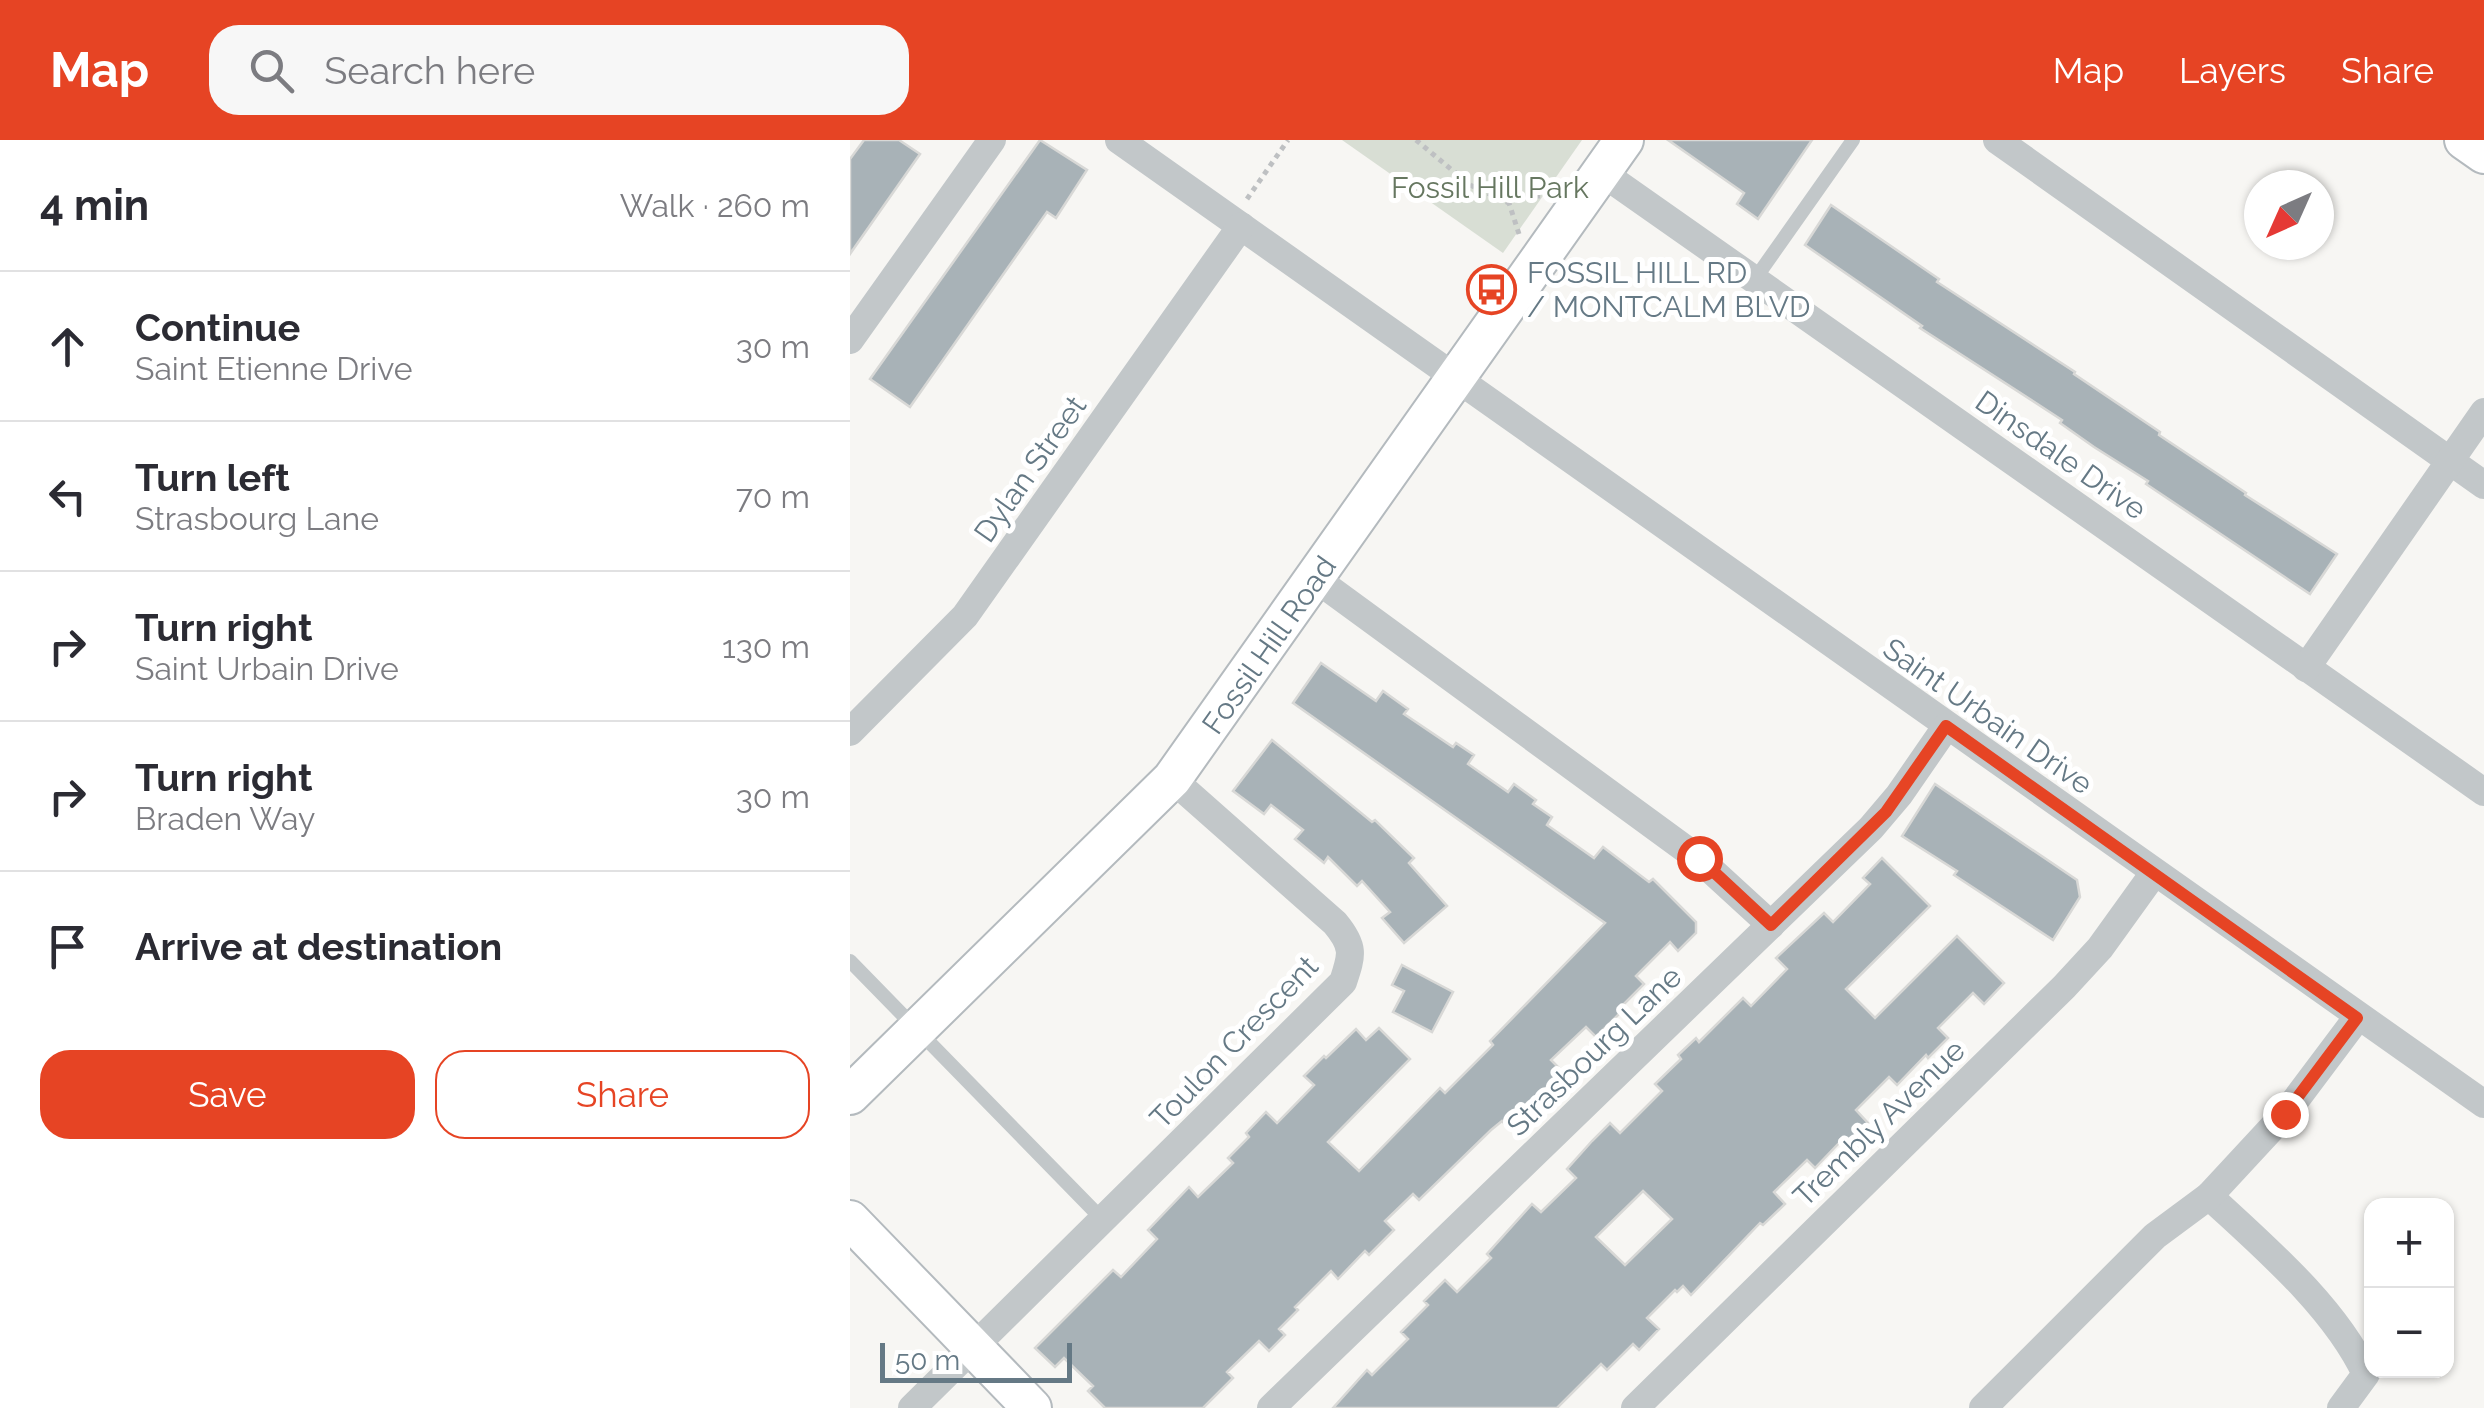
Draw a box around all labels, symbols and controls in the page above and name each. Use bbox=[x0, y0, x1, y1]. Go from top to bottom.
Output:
search box bbox=[209, 25, 909, 115]
text: Map bbox=[50, 42, 149, 98]
icon: search bbox=[244, 43, 299, 98]
text: Search here bbox=[324, 48, 535, 93]
text: Map bbox=[2053, 50, 2124, 91]
text: Layers bbox=[2179, 50, 2286, 91]
text: Share bbox=[2341, 50, 2434, 91]
park label: Fossil Hill Park bbox=[1391, 170, 1589, 205]
north arrow bbox=[2244, 170, 2334, 260]
text: 4 min bbox=[40, 181, 149, 230]
text: Walk · 260 m bbox=[620, 187, 810, 224]
place label: FOSSIL HILL RD / MONTCALM BLVD bbox=[1527, 255, 1811, 324]
bus stop icon: FOSSIL HILL RD / MONTCALM BLVD bbox=[1466, 263, 1518, 315]
text: Continue bbox=[135, 305, 300, 350]
icon: ahead bbox=[40, 319, 95, 374]
text: 30 m bbox=[736, 328, 810, 365]
text: Saint Etienne Drive bbox=[135, 350, 413, 387]
street label: Dinsdale Drive bbox=[1969, 383, 2153, 527]
street label: Dylan Street bbox=[967, 389, 1093, 549]
text: Turn left bbox=[135, 455, 290, 500]
icon: left bbox=[40, 469, 95, 524]
text: 70 m bbox=[736, 478, 810, 515]
text: Strasbourg Lane bbox=[135, 500, 379, 537]
street label: Fossil Hill Road bbox=[1195, 549, 1343, 741]
text: Turn right bbox=[135, 605, 312, 650]
icon: right bbox=[40, 619, 95, 674]
text: 130 m bbox=[722, 628, 810, 665]
street label: Saint Urbain Drive bbox=[1877, 631, 2099, 801]
text: Saint Urbain Drive bbox=[135, 650, 399, 687]
text: Turn right bbox=[135, 755, 312, 800]
icon: right bbox=[40, 769, 95, 824]
text: 30 m bbox=[736, 778, 810, 815]
text: Braden Way bbox=[135, 800, 315, 837]
route start bbox=[1677, 836, 1723, 882]
icon: arrive bbox=[40, 919, 95, 974]
text: Arrive at destination bbox=[135, 924, 502, 969]
street label: Toulon Crescent bbox=[1143, 949, 1325, 1135]
street label: Strasbourg Lane bbox=[1500, 959, 1688, 1143]
street label: Trembly Avenue bbox=[1786, 1032, 1972, 1214]
button: Save bbox=[40, 1050, 415, 1139]
button: Share bbox=[435, 1050, 810, 1139]
route end bbox=[2263, 1092, 2309, 1138]
map controls bbox=[2364, 1198, 2454, 1378]
button: + bbox=[2364, 1198, 2454, 1288]
button: − bbox=[2364, 1288, 2454, 1378]
scale bar bbox=[880, 1338, 1072, 1382]
text: 50 m bbox=[895, 1344, 960, 1377]

